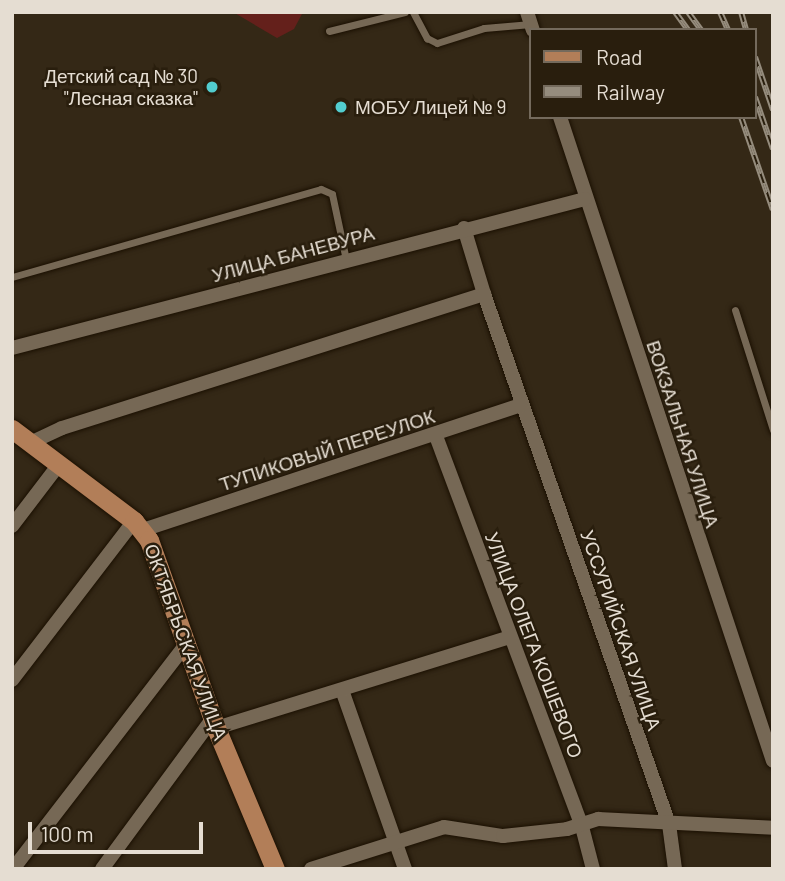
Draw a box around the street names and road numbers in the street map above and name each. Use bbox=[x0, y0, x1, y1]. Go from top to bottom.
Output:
street label: УЛИЦА БАНЕВУРА bbox=[209, 221, 377, 287]
street label: ВОКЗАЛЬНАЯ УЛИЦА bbox=[642, 338, 724, 530]
street label: ТУПИКОВЫЙ ПЕРЕУЛОК bbox=[216, 404, 438, 496]
street label: УССУРИЙСКАЯ УЛИЦА bbox=[576, 527, 666, 733]
street label: УЛИЦА ОЛЕГА КОШЕВОГО bbox=[480, 529, 588, 761]
street label: ОКТЯБРЬСКАЯ УЛИЦА bbox=[140, 541, 232, 743]

